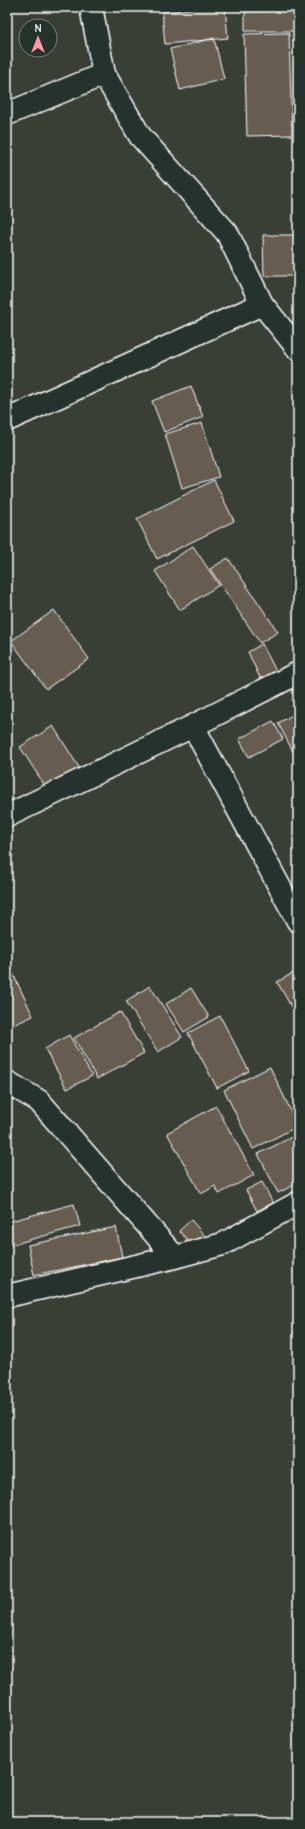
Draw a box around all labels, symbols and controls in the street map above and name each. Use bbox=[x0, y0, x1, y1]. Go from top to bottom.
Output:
north arrow bbox=[18, 18, 58, 58]
text: N bbox=[34, 22, 42, 35]

